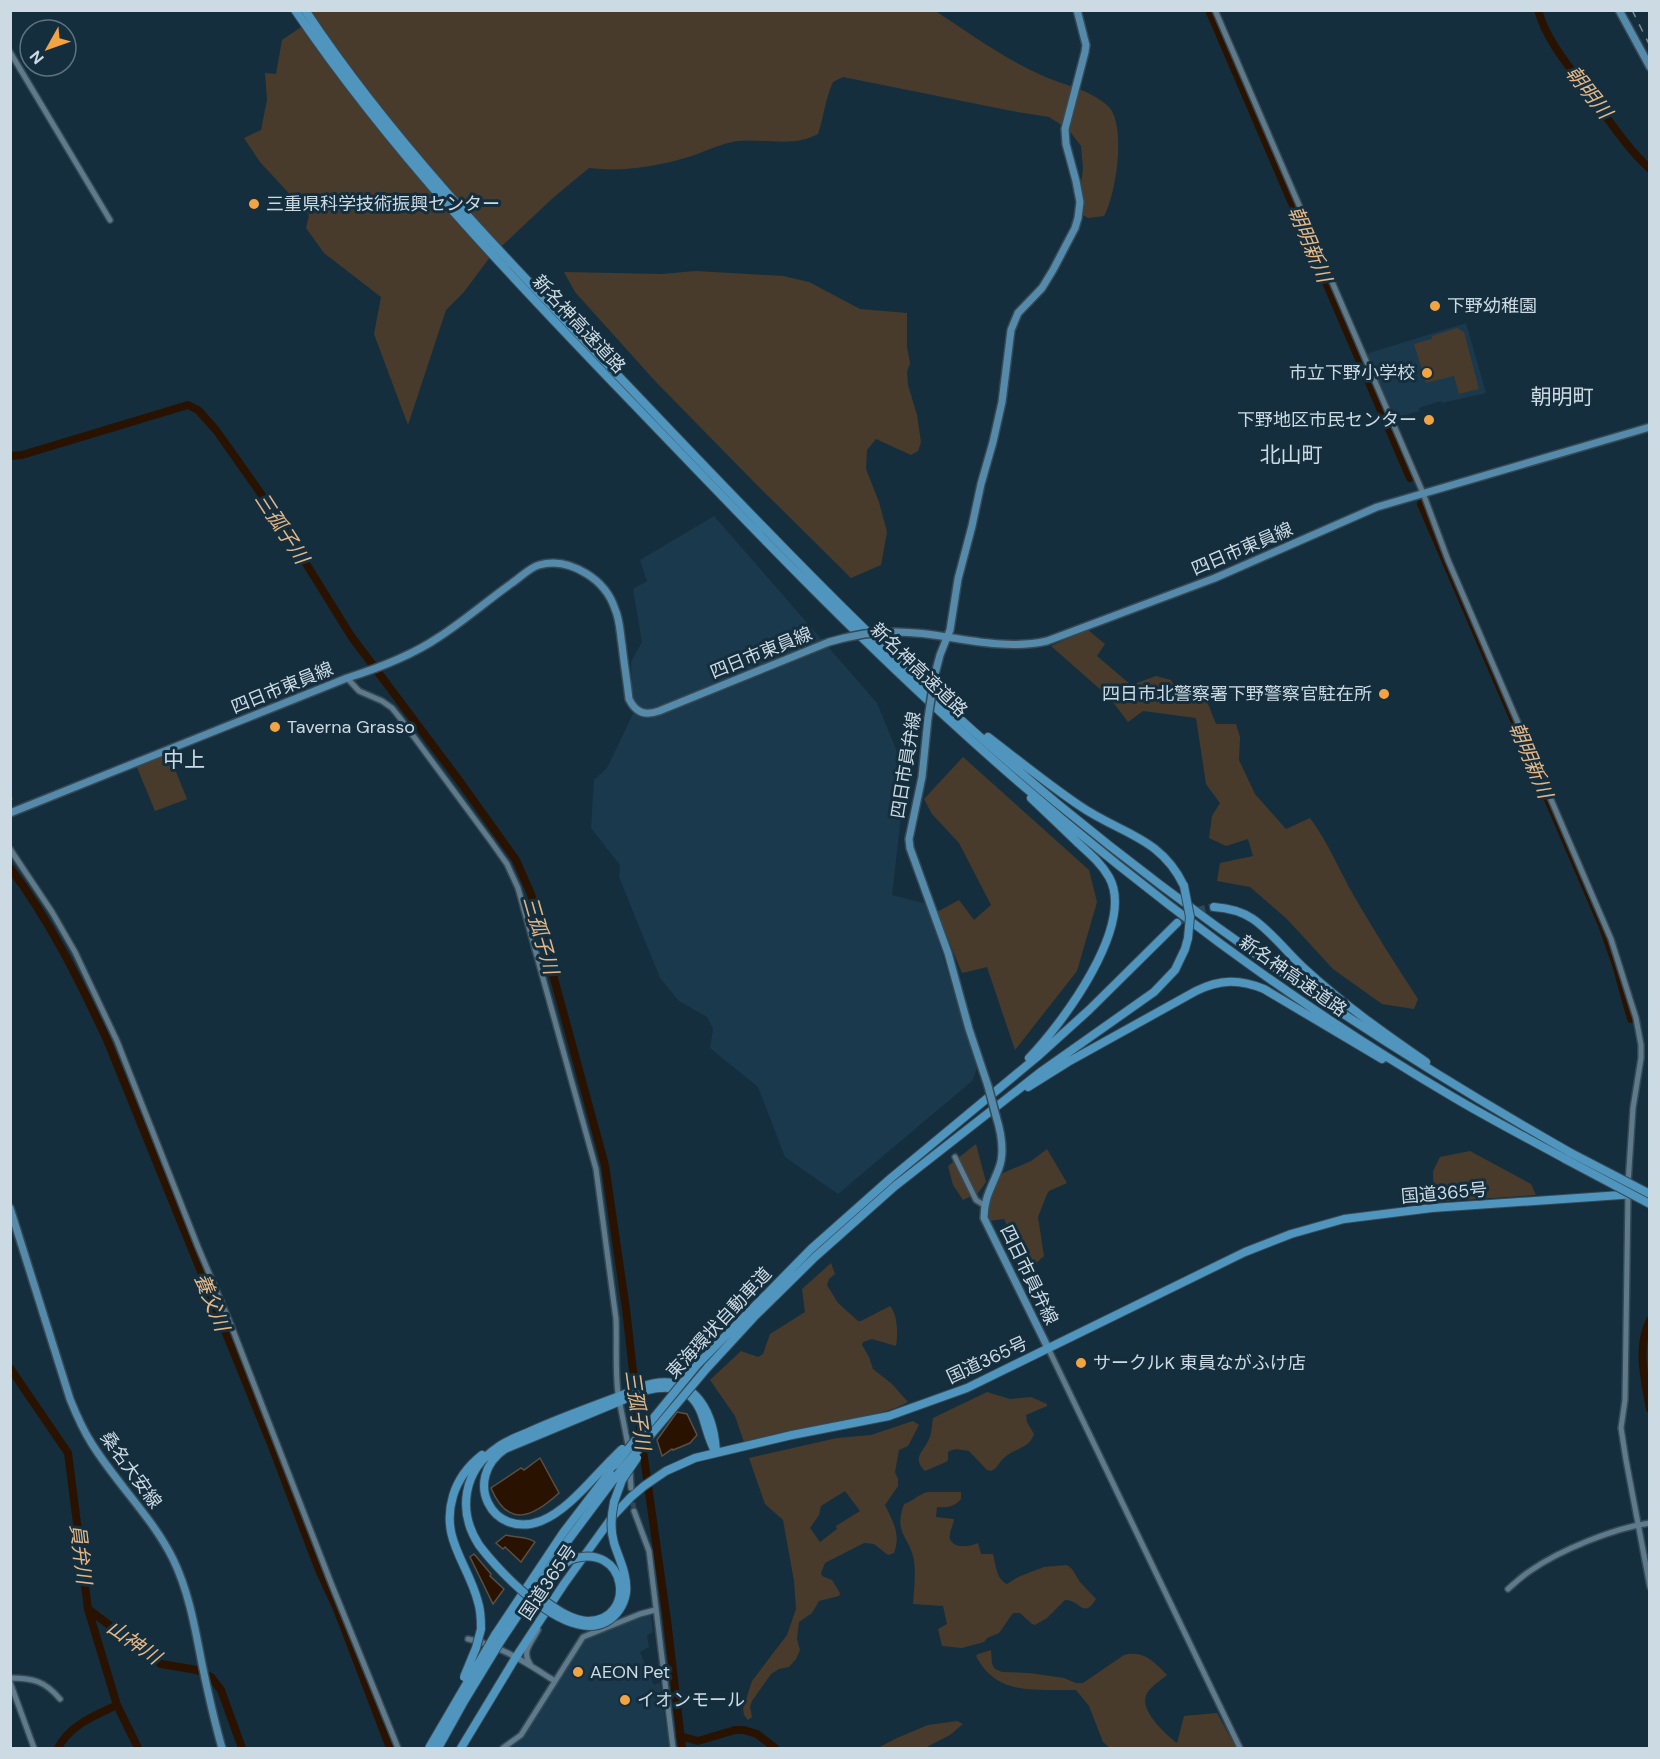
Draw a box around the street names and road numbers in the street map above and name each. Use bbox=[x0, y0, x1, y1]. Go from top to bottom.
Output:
street label: 新名神高速道路 bbox=[527, 270, 631, 378]
street label: 四日市東員線 bbox=[1188, 517, 1296, 581]
street label: 新名神高速道路 bbox=[865, 618, 973, 722]
street label: 四日市東員線 bbox=[706, 622, 816, 684]
street label: 四日市東員線 bbox=[227, 657, 337, 719]
street label: 四日市員弁線 bbox=[886, 710, 926, 820]
street label: 新名神高速道路 bbox=[1235, 930, 1351, 1022]
street label: 国道365号 bbox=[1400, 1177, 1488, 1209]
street label: 四日市員弁線 bbox=[995, 1221, 1063, 1329]
street label: 東海環状自動車道 bbox=[661, 1262, 777, 1384]
street label: 国道365号 bbox=[943, 1331, 1031, 1389]
street label: 桑名大安線 bbox=[95, 1427, 167, 1513]
street label: 国道365号 bbox=[514, 1539, 582, 1625]

